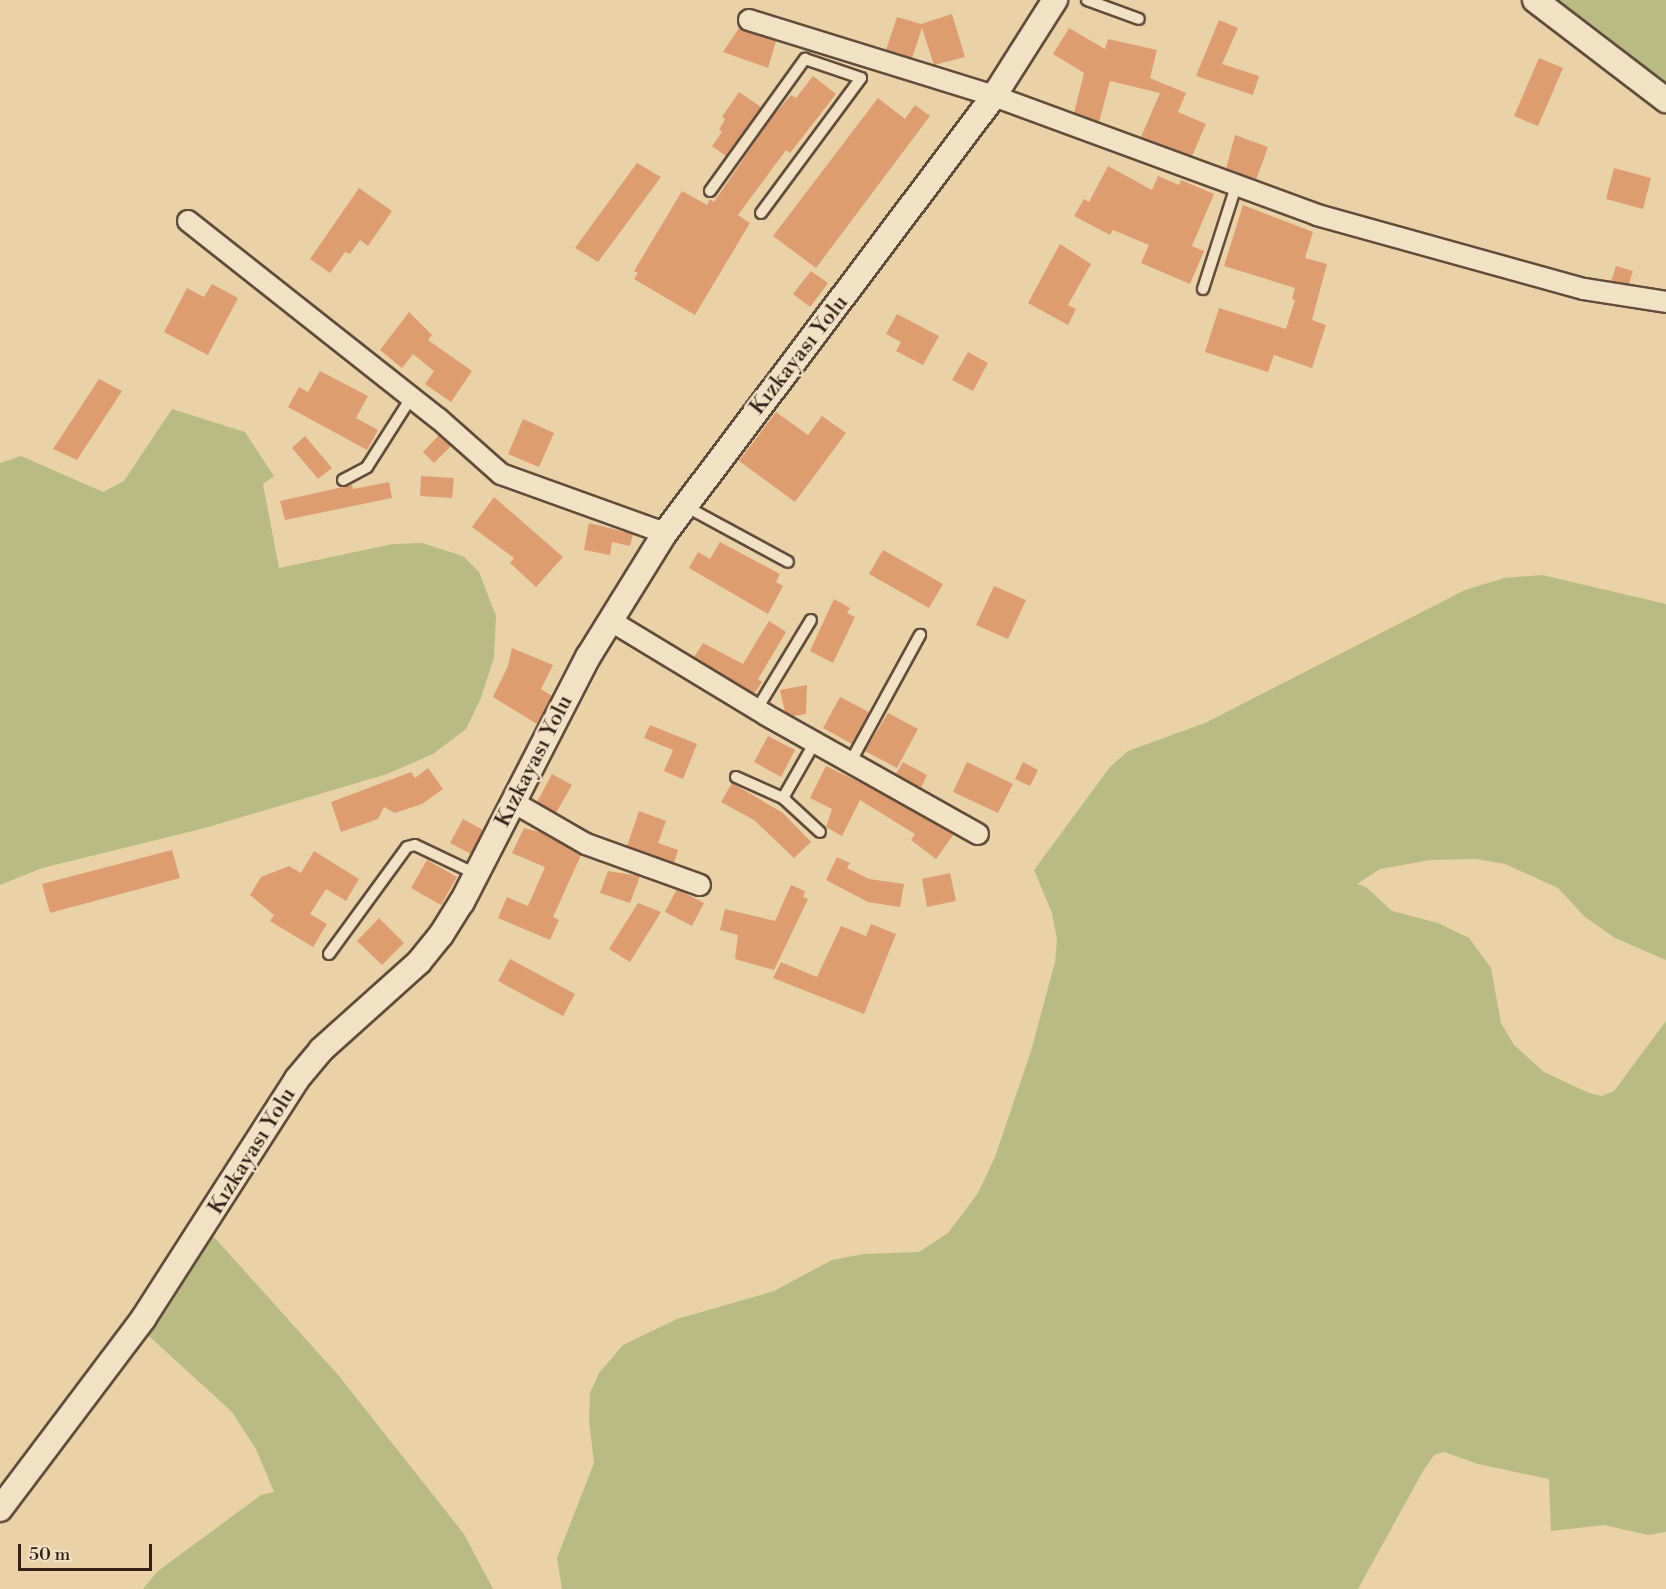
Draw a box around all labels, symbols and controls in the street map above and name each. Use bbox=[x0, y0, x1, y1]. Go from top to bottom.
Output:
street label: Kızkayası Yolu bbox=[744, 290, 854, 420]
street label: Kızkayası Yolu bbox=[489, 691, 579, 831]
street label: Kızkayası Yolu bbox=[203, 1083, 301, 1219]
scale bar bbox=[21, 1532, 154, 1570]
text: 50 m bbox=[29, 1543, 70, 1566]

